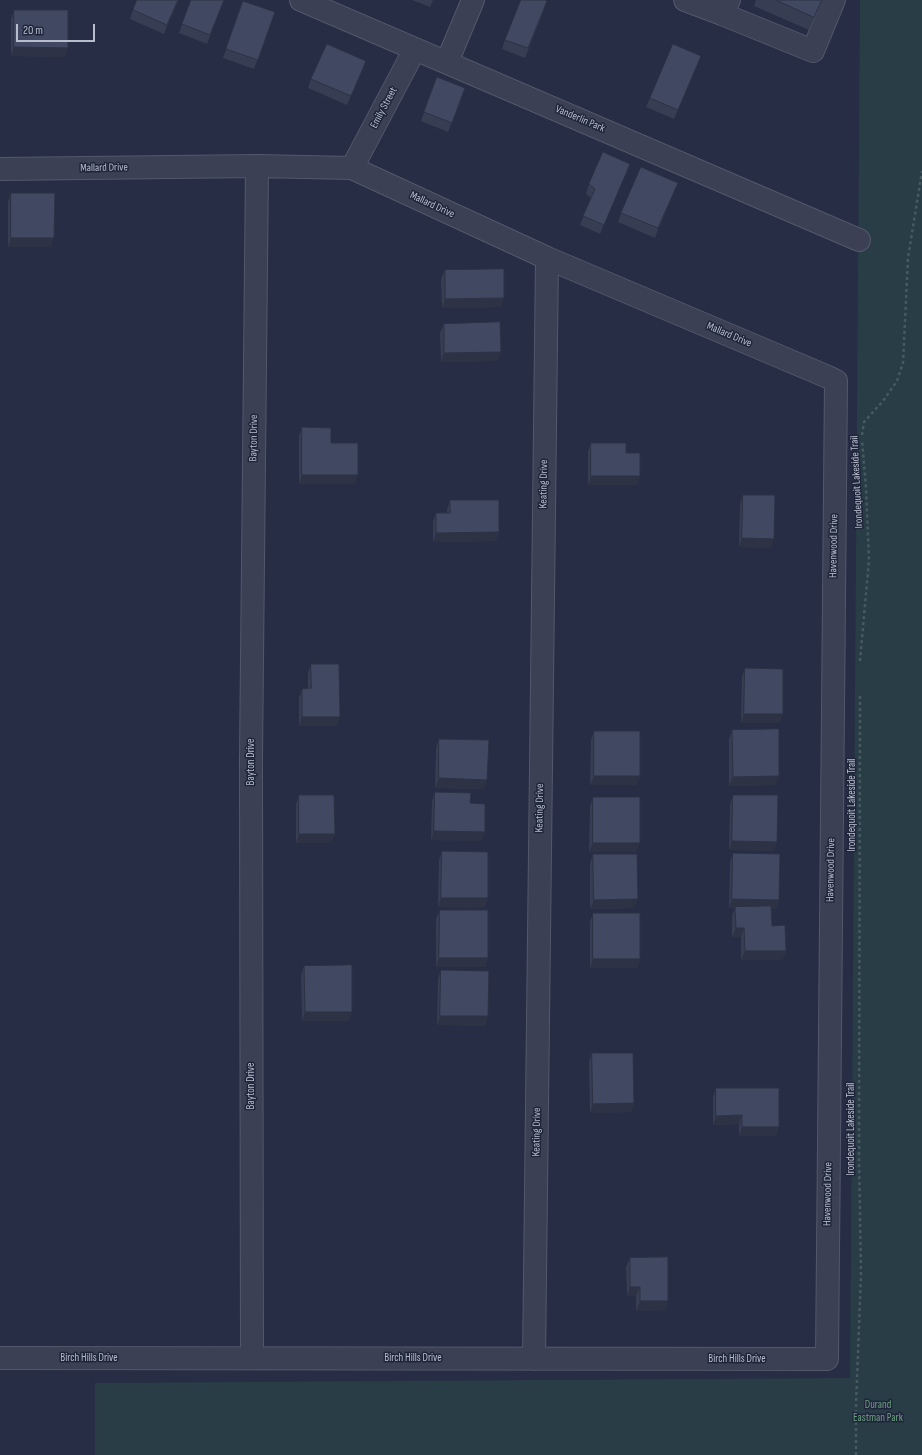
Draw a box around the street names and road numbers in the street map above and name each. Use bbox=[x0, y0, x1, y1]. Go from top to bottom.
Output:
street label: Emily Street bbox=[368, 85, 400, 131]
street label: Vanderlin Park bbox=[553, 103, 607, 135]
street label: Mallard Drive bbox=[80, 161, 128, 175]
street label: Mallard Drive bbox=[408, 189, 456, 221]
street label: Mallard Drive bbox=[705, 320, 753, 350]
street label: Bayton Drive bbox=[247, 414, 261, 462]
street label: Irondequoit Lakeside Trail bbox=[848, 435, 866, 529]
street label: Keating Drive bbox=[537, 459, 551, 509]
street label: Havenwood Drive bbox=[827, 514, 841, 578]
street label: Bayton Drive bbox=[244, 739, 258, 785]
street label: Irondequoit Lakeside Trail bbox=[845, 759, 859, 851]
street label: Keating Drive bbox=[533, 783, 547, 833]
street label: Havenwood Drive bbox=[824, 838, 838, 902]
street label: Bayton Drive bbox=[244, 1063, 258, 1109]
street label: Irondequoit Lakeside Trail bbox=[844, 1083, 858, 1175]
street label: Keating Drive bbox=[530, 1107, 544, 1157]
street label: Havenwood Drive bbox=[821, 1162, 835, 1226]
street label: Birch Hills Drive bbox=[60, 1351, 118, 1365]
street label: Birch Hills Drive bbox=[384, 1351, 442, 1365]
street label: Birch Hills Drive bbox=[708, 1352, 766, 1366]

